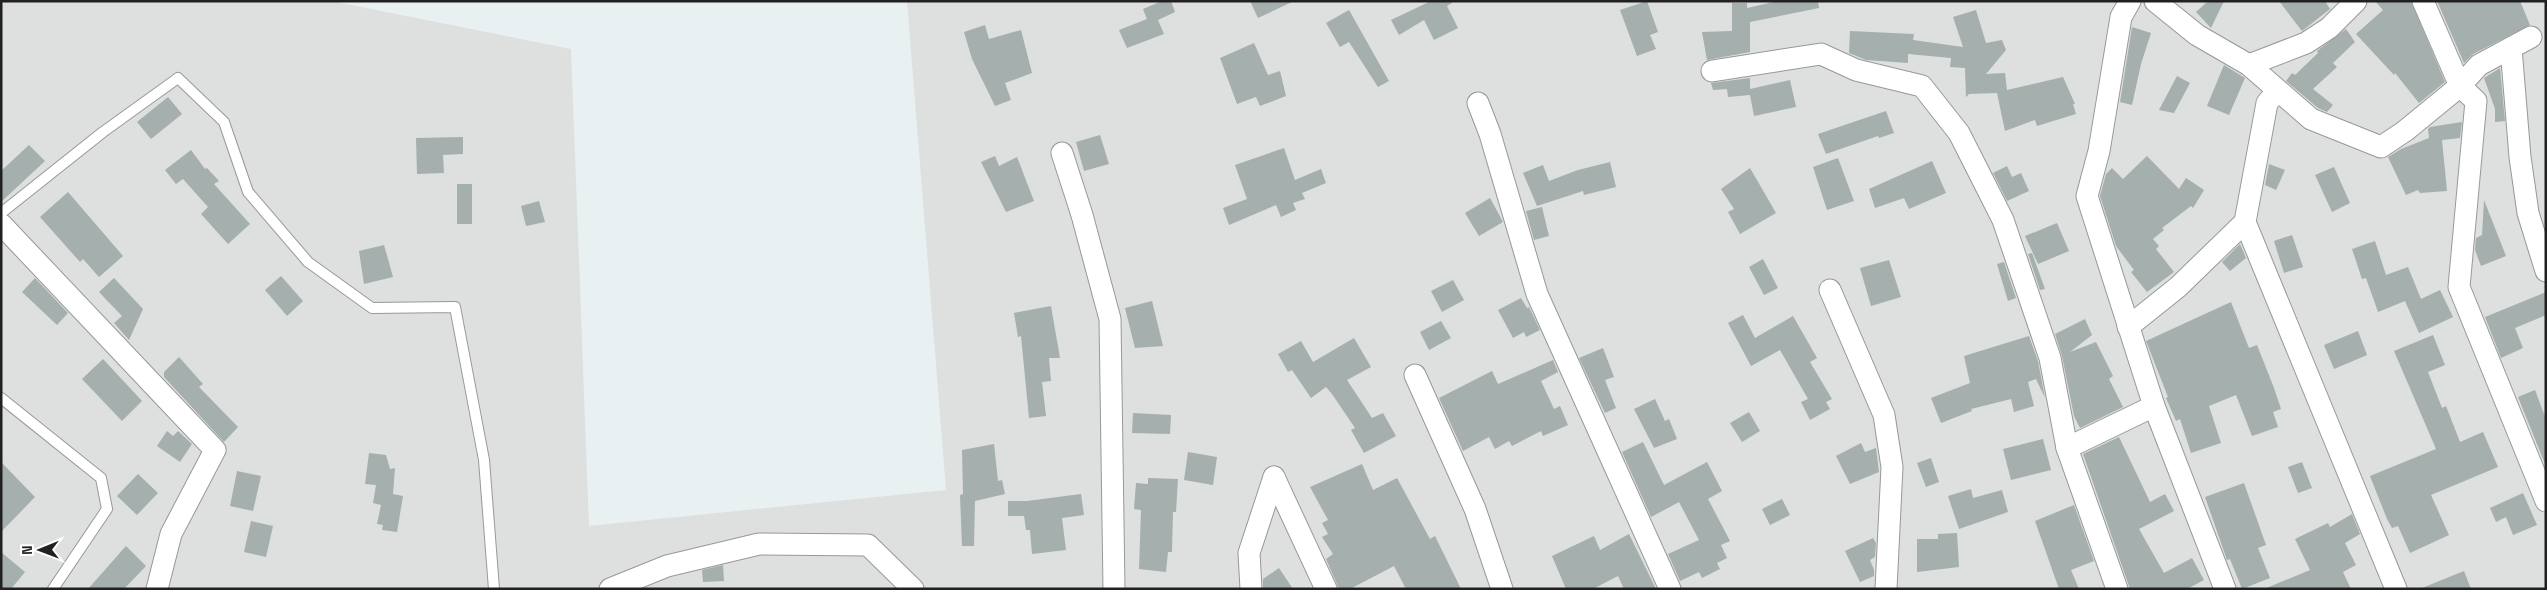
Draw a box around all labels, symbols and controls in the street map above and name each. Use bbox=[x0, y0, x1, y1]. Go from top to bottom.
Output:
north arrow bbox=[15, 525, 65, 575]
text: N bbox=[18, 545, 36, 555]

